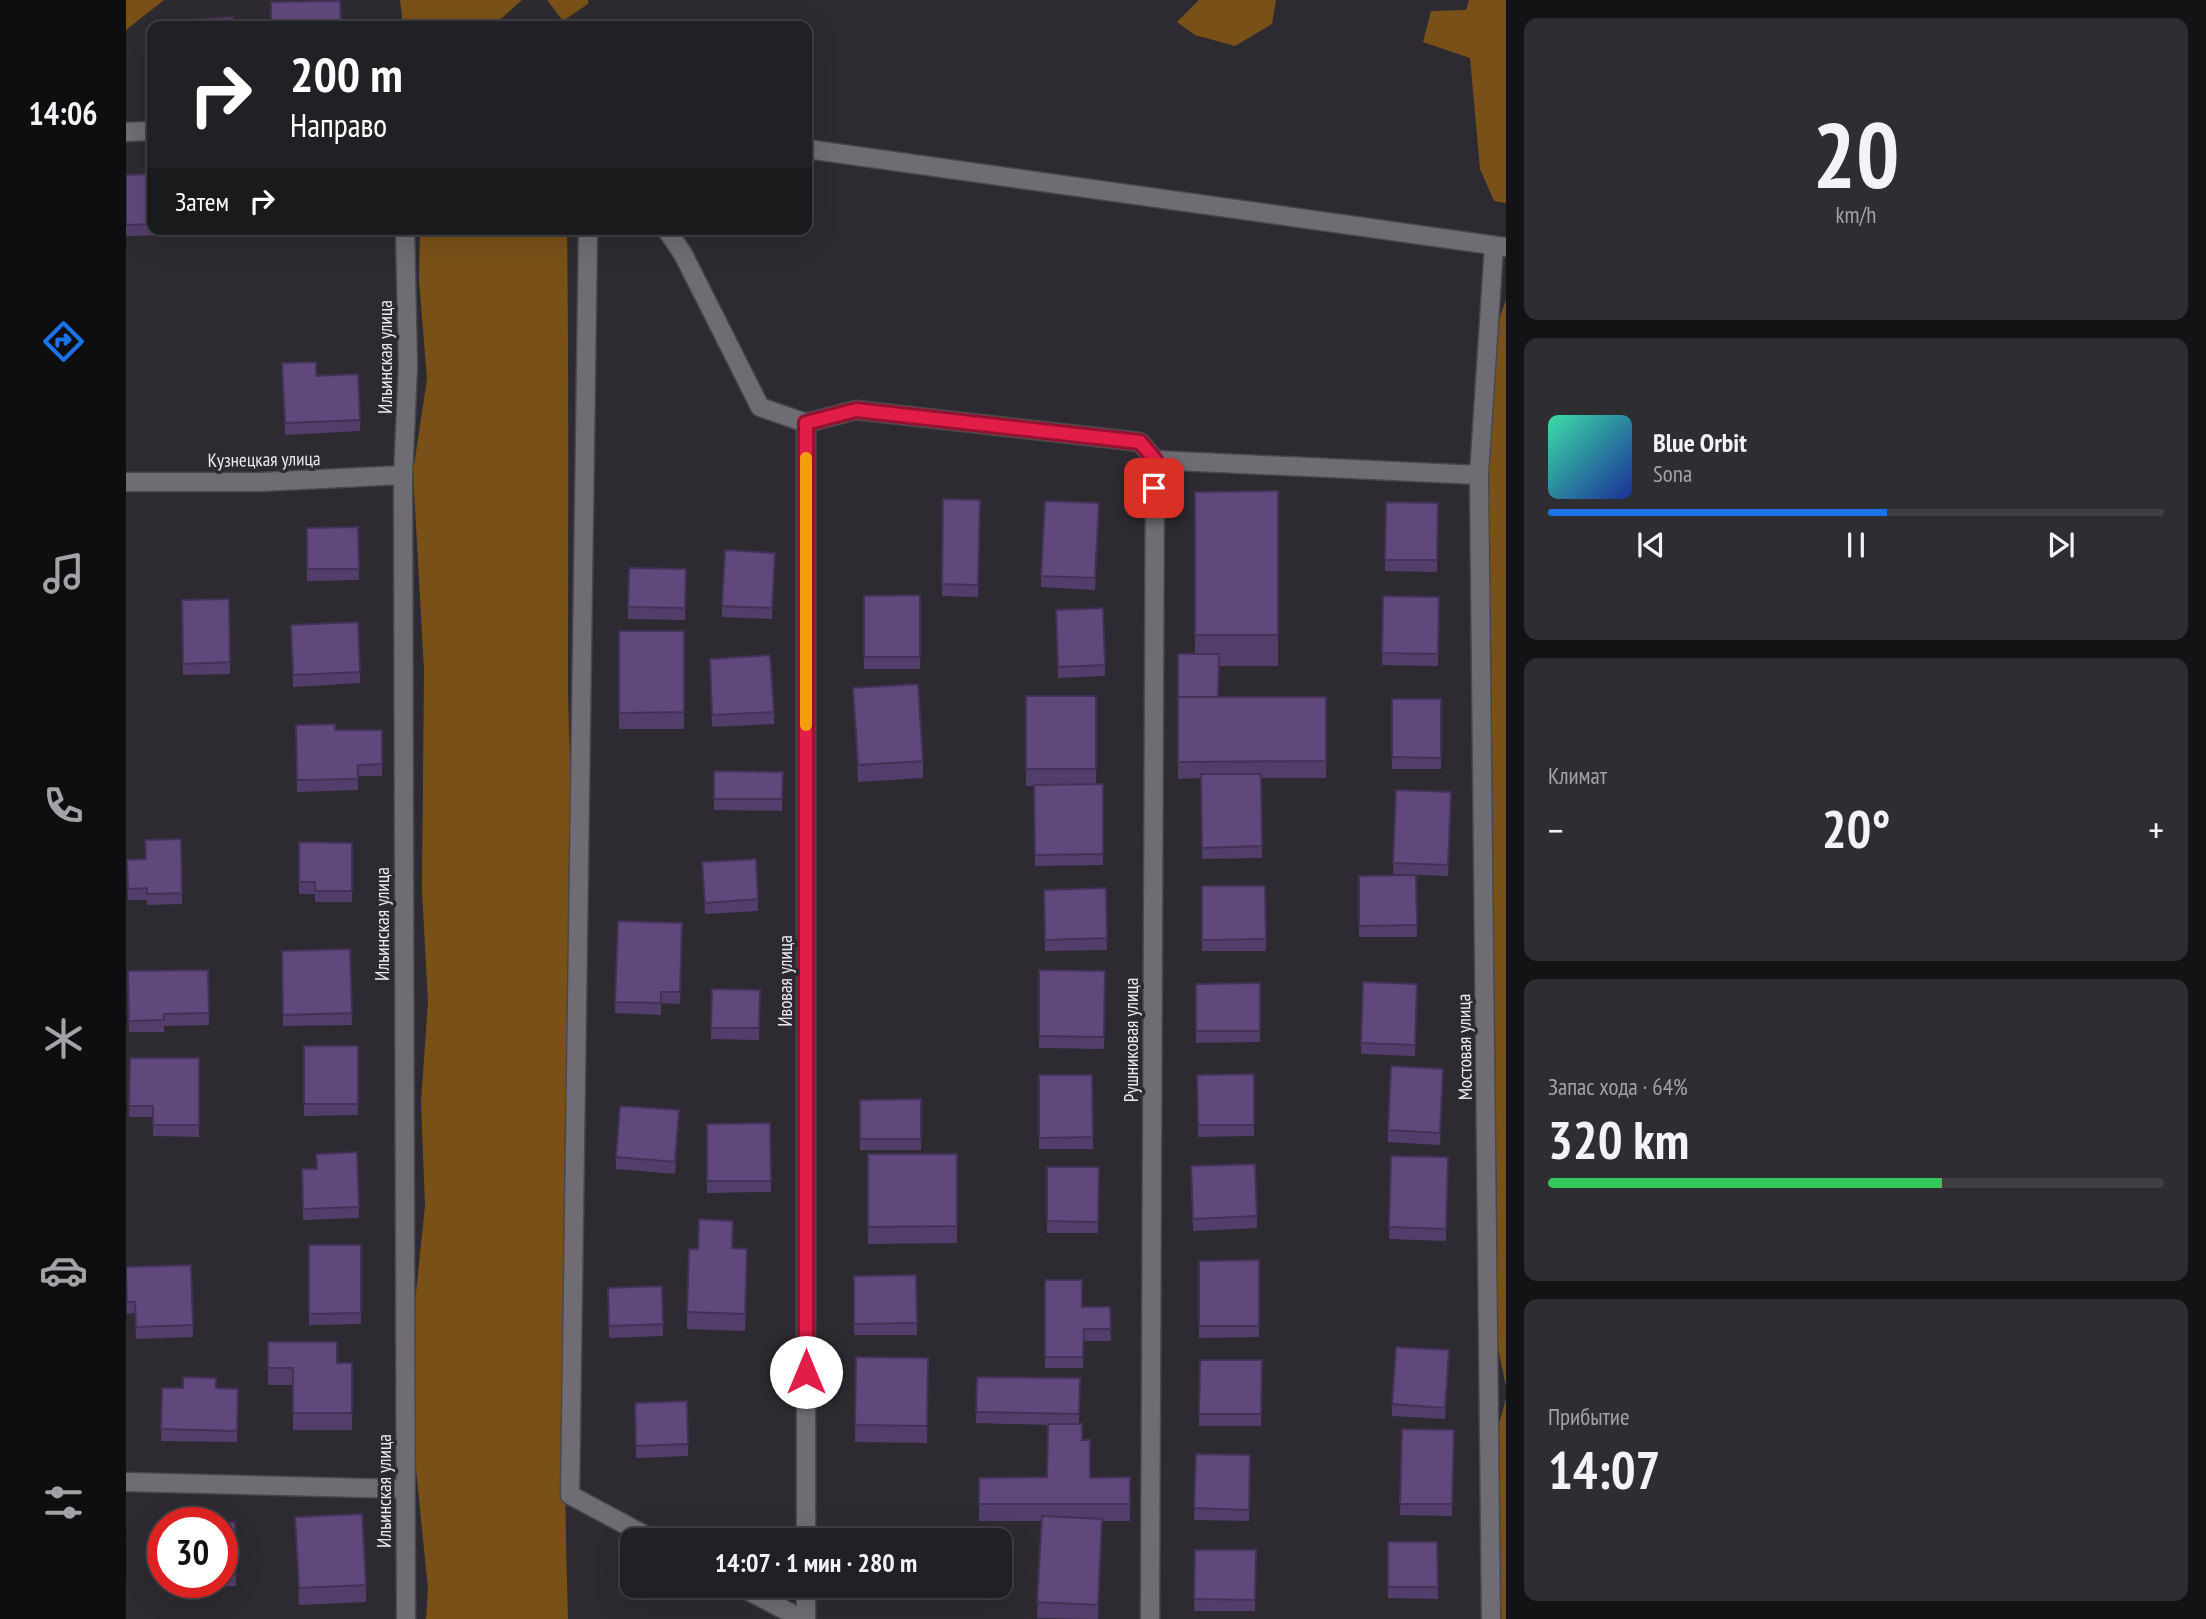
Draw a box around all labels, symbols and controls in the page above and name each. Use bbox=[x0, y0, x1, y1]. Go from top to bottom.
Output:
text: 200 m bbox=[290, 42, 403, 106]
icon: right bbox=[175, 49, 266, 140]
text: 14:06 bbox=[28, 92, 98, 134]
text: 20 bbox=[1813, 95, 1900, 213]
text: Направо bbox=[290, 104, 387, 146]
icon: right bbox=[243, 182, 281, 220]
text: Затем bbox=[175, 185, 229, 218]
text: km/h bbox=[1836, 200, 1876, 229]
street label: Ильинская улица bbox=[373, 300, 397, 414]
icon: directions bbox=[39, 317, 88, 366]
text: Blue Orbit bbox=[1653, 426, 1747, 459]
street label: Кузнецкая улица bbox=[207, 446, 321, 472]
pin bbox=[1124, 458, 1184, 518]
text: Sona bbox=[1653, 459, 1692, 488]
icon: arrive bbox=[1135, 469, 1173, 507]
icon: previous bbox=[1632, 526, 1670, 564]
icon: pause bbox=[1837, 526, 1875, 564]
icon: next bbox=[2042, 526, 2080, 564]
icon: music bbox=[39, 549, 88, 598]
text: Климат bbox=[1548, 761, 1607, 790]
icon: phone bbox=[39, 781, 88, 830]
text: 20° bbox=[1822, 795, 1890, 862]
text: − bbox=[1548, 805, 1564, 854]
text: + bbox=[2148, 805, 2164, 854]
street label: Ильинская улица bbox=[370, 867, 394, 981]
street label: Ивовая улица bbox=[773, 935, 797, 1027]
street label: Рушниковая улица bbox=[1119, 978, 1143, 1102]
street label: Мостовая улица bbox=[1451, 994, 1477, 1100]
icon: climate bbox=[39, 1014, 88, 1063]
text: Запас хода · 64% bbox=[1548, 1072, 1688, 1101]
text: 320 km bbox=[1548, 1106, 1689, 1173]
icon: car bbox=[39, 1246, 88, 1295]
position arrow bbox=[769, 1335, 843, 1409]
text: Прибытие bbox=[1548, 1402, 1629, 1431]
street label: Ильинская улица bbox=[372, 1434, 396, 1548]
text: 14:07 bbox=[1548, 1436, 1660, 1503]
icon: filters bbox=[39, 1478, 88, 1527]
speed limit sign: 30 bbox=[147, 1507, 238, 1598]
text: 14:07 · 1 мин · 280 m bbox=[715, 1546, 917, 1579]

